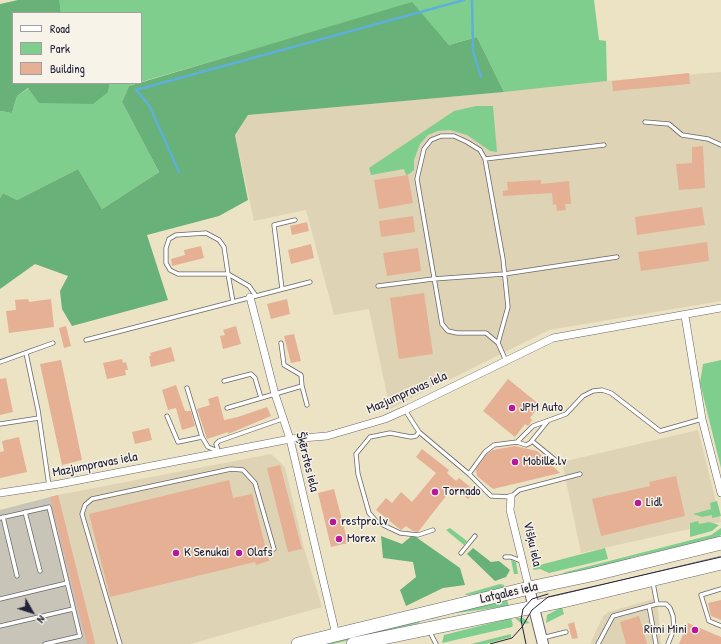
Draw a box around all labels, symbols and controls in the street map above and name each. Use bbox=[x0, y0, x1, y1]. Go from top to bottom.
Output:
legend bbox=[12, 12, 142, 84]
text: Road bbox=[50, 20, 70, 37]
text: Park bbox=[50, 40, 70, 57]
text: Building bbox=[50, 60, 85, 77]
street label: Mazjumpravas iela bbox=[365, 368, 449, 418]
place label: JPM Auto bbox=[520, 400, 563, 416]
marker: JPM Auto bbox=[507, 403, 517, 413]
street label: Šķērstes iela bbox=[292, 431, 322, 493]
street label: Mazjumpravas iela bbox=[51, 449, 139, 481]
place label: Mobille.lv bbox=[523, 454, 566, 470]
marker: Mobille.lv bbox=[510, 457, 520, 467]
place label: Tornado bbox=[443, 484, 481, 500]
marker: Tornado bbox=[430, 487, 440, 497]
place label: Lidl bbox=[646, 495, 662, 511]
marker: Lidl bbox=[633, 498, 643, 508]
place label: restpro.lv bbox=[341, 514, 388, 530]
marker: restpro.lv bbox=[328, 517, 338, 527]
street label: Višķu iela bbox=[519, 520, 545, 568]
place label: Morex bbox=[347, 531, 376, 547]
marker: Morex bbox=[334, 534, 344, 544]
place label: K Senukai bbox=[184, 545, 229, 561]
place label: Olafs bbox=[247, 545, 272, 561]
marker: K Senukai bbox=[171, 548, 181, 558]
marker: Olafs bbox=[234, 548, 244, 558]
street label: Latgales iela bbox=[479, 579, 539, 607]
north arrow bbox=[12, 592, 52, 632]
text: N bbox=[34, 613, 49, 626]
place label: Rimi Mini bbox=[644, 622, 687, 638]
marker: Rimi Mini bbox=[690, 625, 700, 635]

